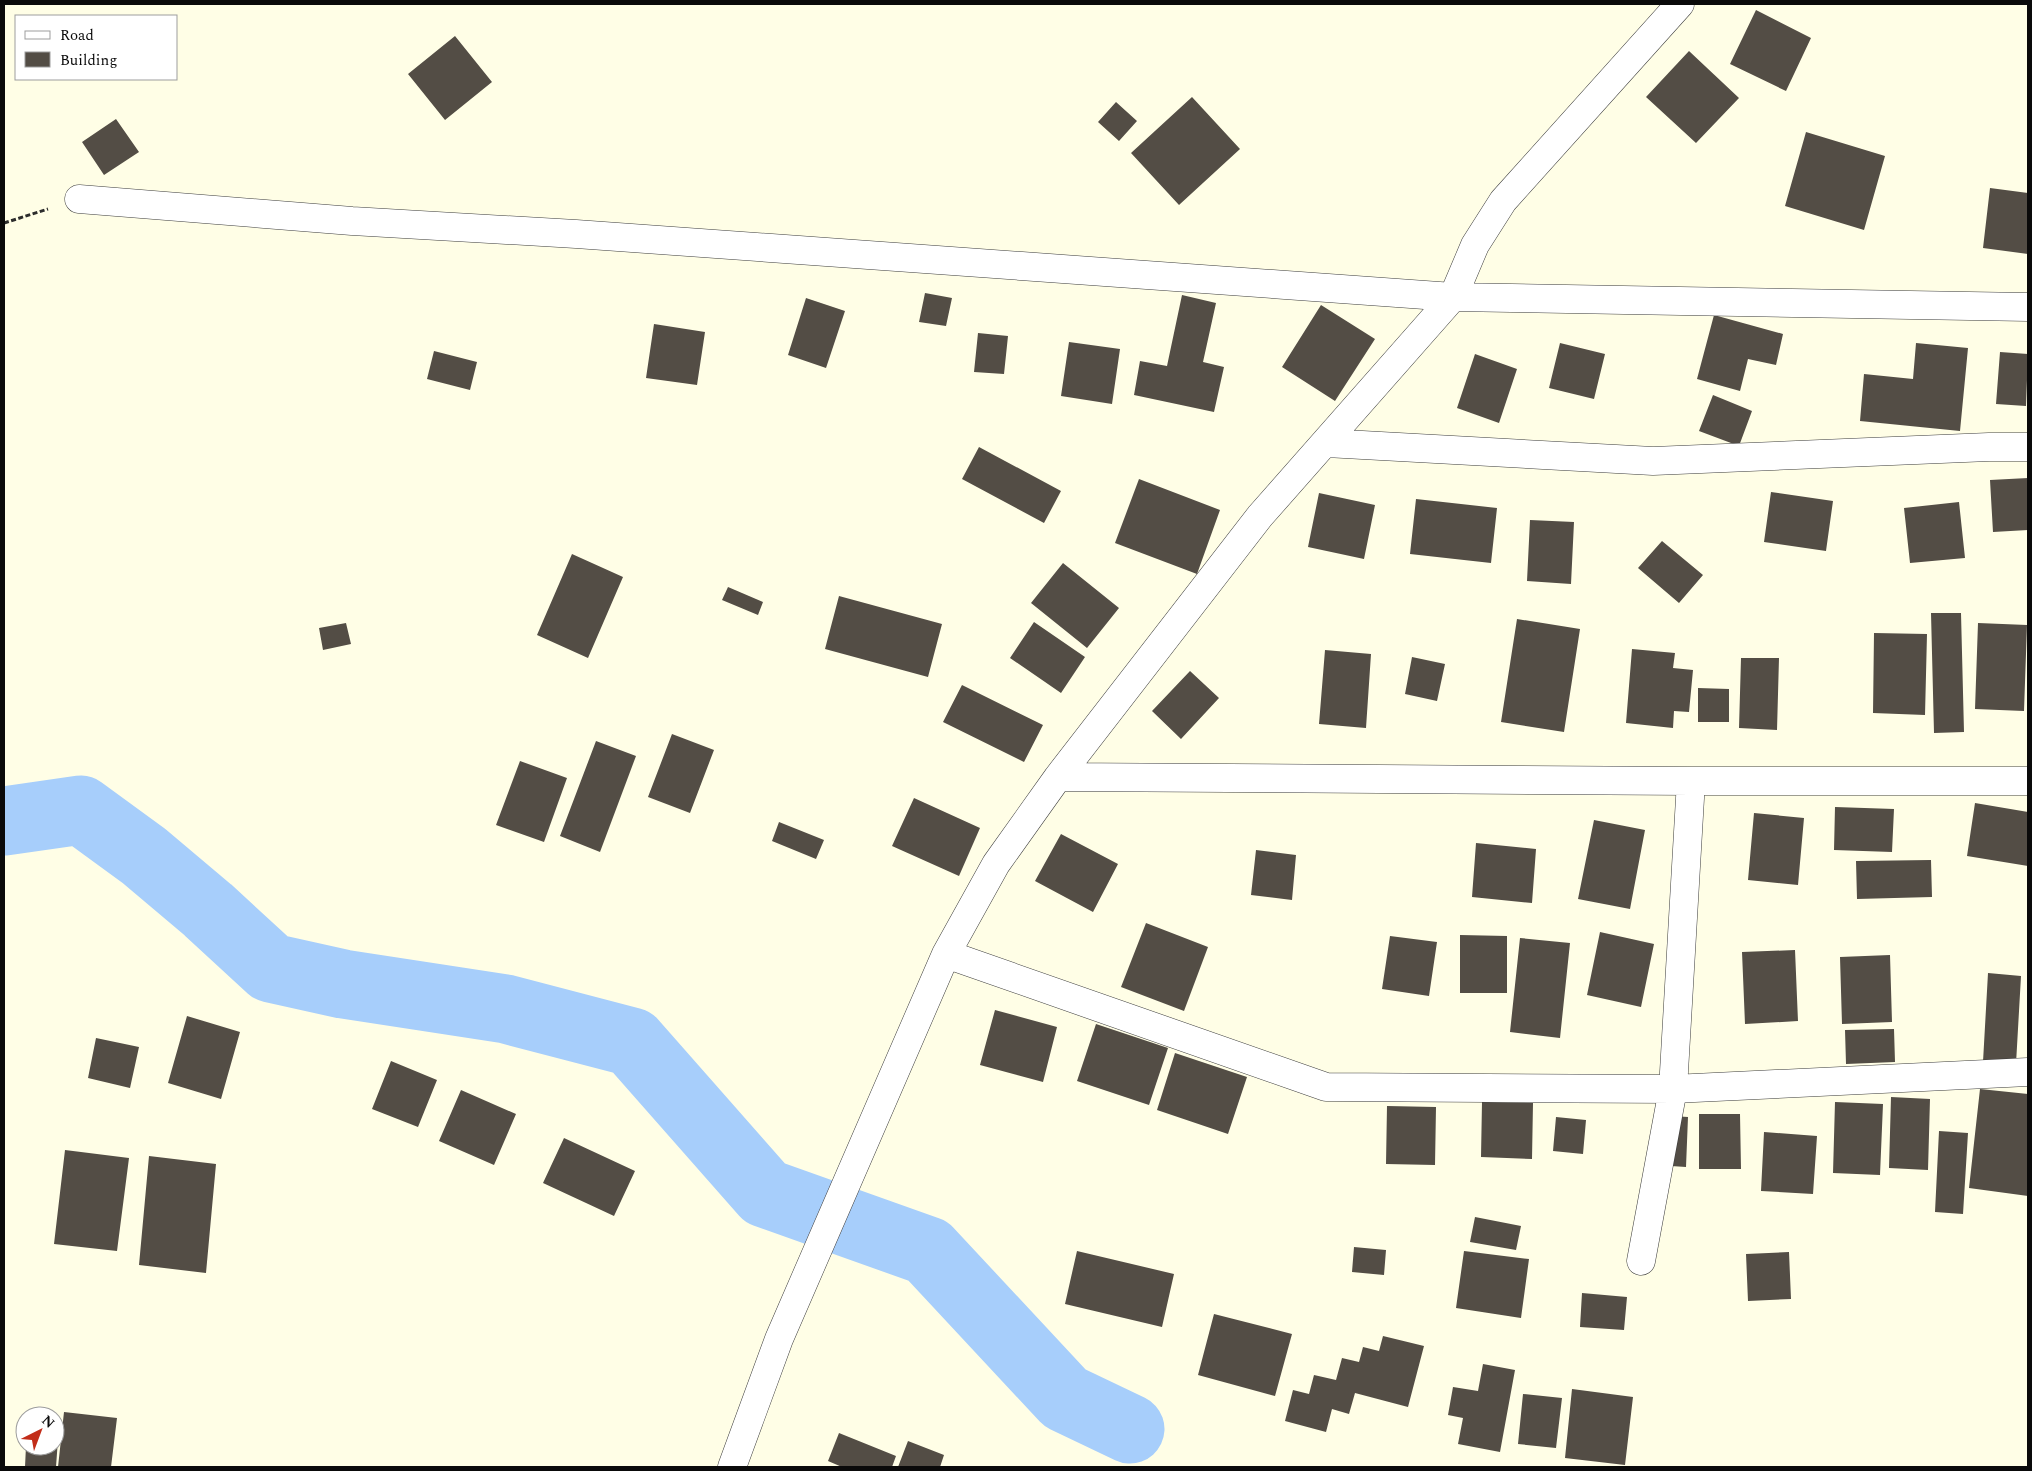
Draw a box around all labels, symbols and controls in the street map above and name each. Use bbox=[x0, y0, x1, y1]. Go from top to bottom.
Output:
legend bbox=[15, 15, 178, 80]
text: Road bbox=[60, 24, 94, 47]
text: Building bbox=[60, 49, 117, 72]
north arrow bbox=[15, 1406, 65, 1456]
text: N bbox=[37, 1410, 60, 1433]

